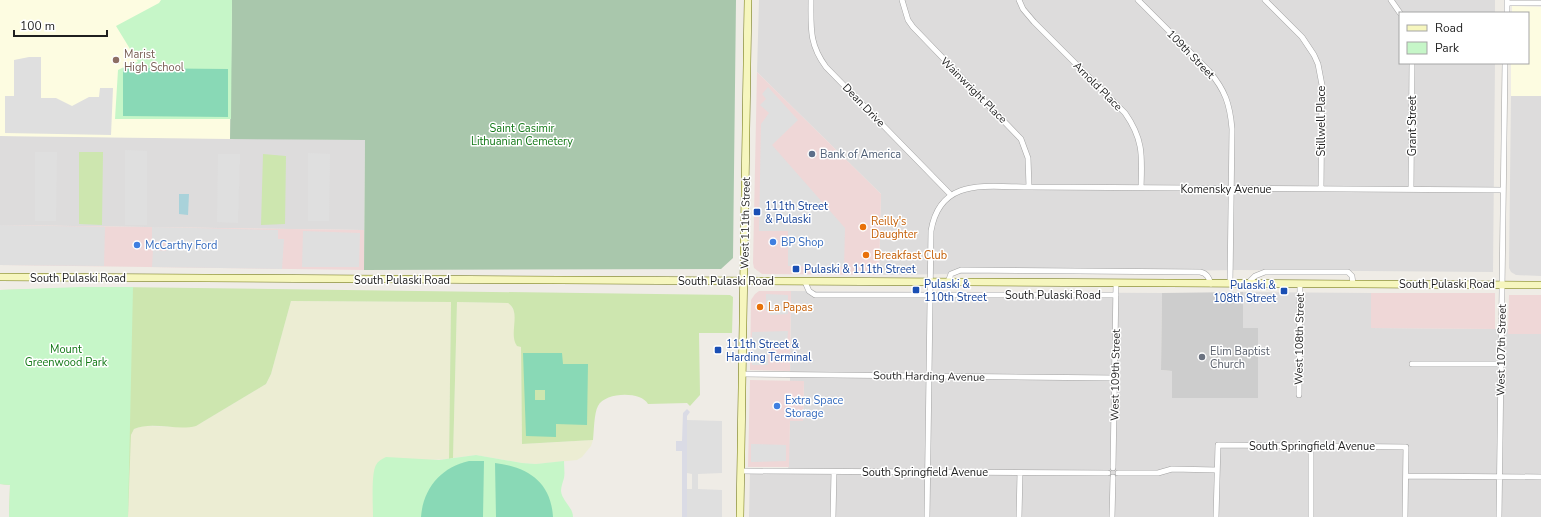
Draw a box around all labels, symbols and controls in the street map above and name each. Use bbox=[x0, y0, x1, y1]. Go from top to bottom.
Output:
scale bar bbox=[14, 12, 107, 38]
legend bbox=[1399, 12, 1529, 64]
text: 100 m bbox=[20, 18, 55, 34]
text: Road bbox=[1435, 20, 1463, 36]
street label: 109th Street bbox=[1163, 27, 1218, 82]
text: Park bbox=[1435, 40, 1460, 56]
place label: Marist High School bbox=[124, 47, 185, 75]
street label: Wainwright Place bbox=[937, 54, 1010, 127]
marker: Marist High School bbox=[111, 55, 121, 65]
street label: Arnold Place bbox=[1070, 59, 1126, 114]
street label: Dean Drive bbox=[839, 80, 888, 130]
street label: Stillwell Place bbox=[1314, 85, 1329, 156]
street label: Grant Street bbox=[1405, 96, 1420, 156]
park label: Saint Casimir Lithuanian Cemetery bbox=[471, 121, 573, 149]
place label: Bank of America bbox=[820, 147, 901, 162]
marker: Bank of America bbox=[807, 149, 817, 159]
street label: West 111th Street bbox=[737, 177, 754, 269]
street label: Komensky Avenue bbox=[1181, 182, 1272, 197]
place label: 111th Street & Pulaski bbox=[765, 199, 828, 227]
marker: 111th Street & Pulaski bbox=[752, 207, 762, 217]
place label: Reilly's Daughter bbox=[871, 214, 918, 242]
marker: Reilly's Daughter bbox=[858, 222, 868, 232]
place label: BP Shop bbox=[781, 235, 824, 250]
marker: BP Shop bbox=[768, 237, 778, 247]
place label: McCarthy Ford bbox=[145, 238, 218, 253]
marker: McCarthy Ford bbox=[132, 240, 142, 250]
place label: Breakfast Club bbox=[874, 248, 947, 263]
marker: Breakfast Club bbox=[861, 250, 871, 260]
place label: Pulaski & 111th Street bbox=[804, 262, 916, 277]
marker: Pulaski & 111th Street bbox=[791, 264, 801, 274]
street label: South Pulaski Road bbox=[30, 271, 126, 286]
street label: South Pulaski Road bbox=[354, 273, 450, 288]
street label: South Pulaski Road bbox=[678, 274, 774, 289]
place label: Pulaski & 110th Street bbox=[924, 277, 987, 305]
street label: South Pulaski Road bbox=[1399, 277, 1495, 292]
place label: Pulaski & 108th Street bbox=[1213, 278, 1276, 306]
marker: Pulaski & 110th Street bbox=[911, 285, 921, 295]
marker: Pulaski & 108th Street bbox=[1279, 286, 1289, 296]
street label: South Pulaski Road bbox=[1005, 288, 1101, 303]
street label: West 108th Street bbox=[1291, 293, 1308, 385]
place label: La Papas bbox=[768, 300, 813, 315]
marker: La Papas bbox=[755, 302, 765, 312]
street label: West 107th Street bbox=[1493, 304, 1510, 396]
street label: West 109th Street bbox=[1107, 329, 1124, 421]
place label: 111th Street & Harding Terminal bbox=[726, 337, 812, 365]
park label: Mount Greenwood Park bbox=[25, 342, 108, 370]
place label: Elim Baptist Church bbox=[1210, 344, 1270, 372]
marker: 111th Street & Harding Terminal bbox=[713, 345, 723, 355]
marker: Elim Baptist Church bbox=[1197, 352, 1207, 362]
street label: South Harding Avenue bbox=[873, 368, 985, 385]
place label: Extra Space Storage bbox=[785, 393, 844, 421]
marker: Extra Space Storage bbox=[772, 401, 782, 411]
street label: South Springfield Avenue bbox=[1249, 439, 1375, 454]
street label: South Springfield Avenue bbox=[862, 465, 988, 480]

